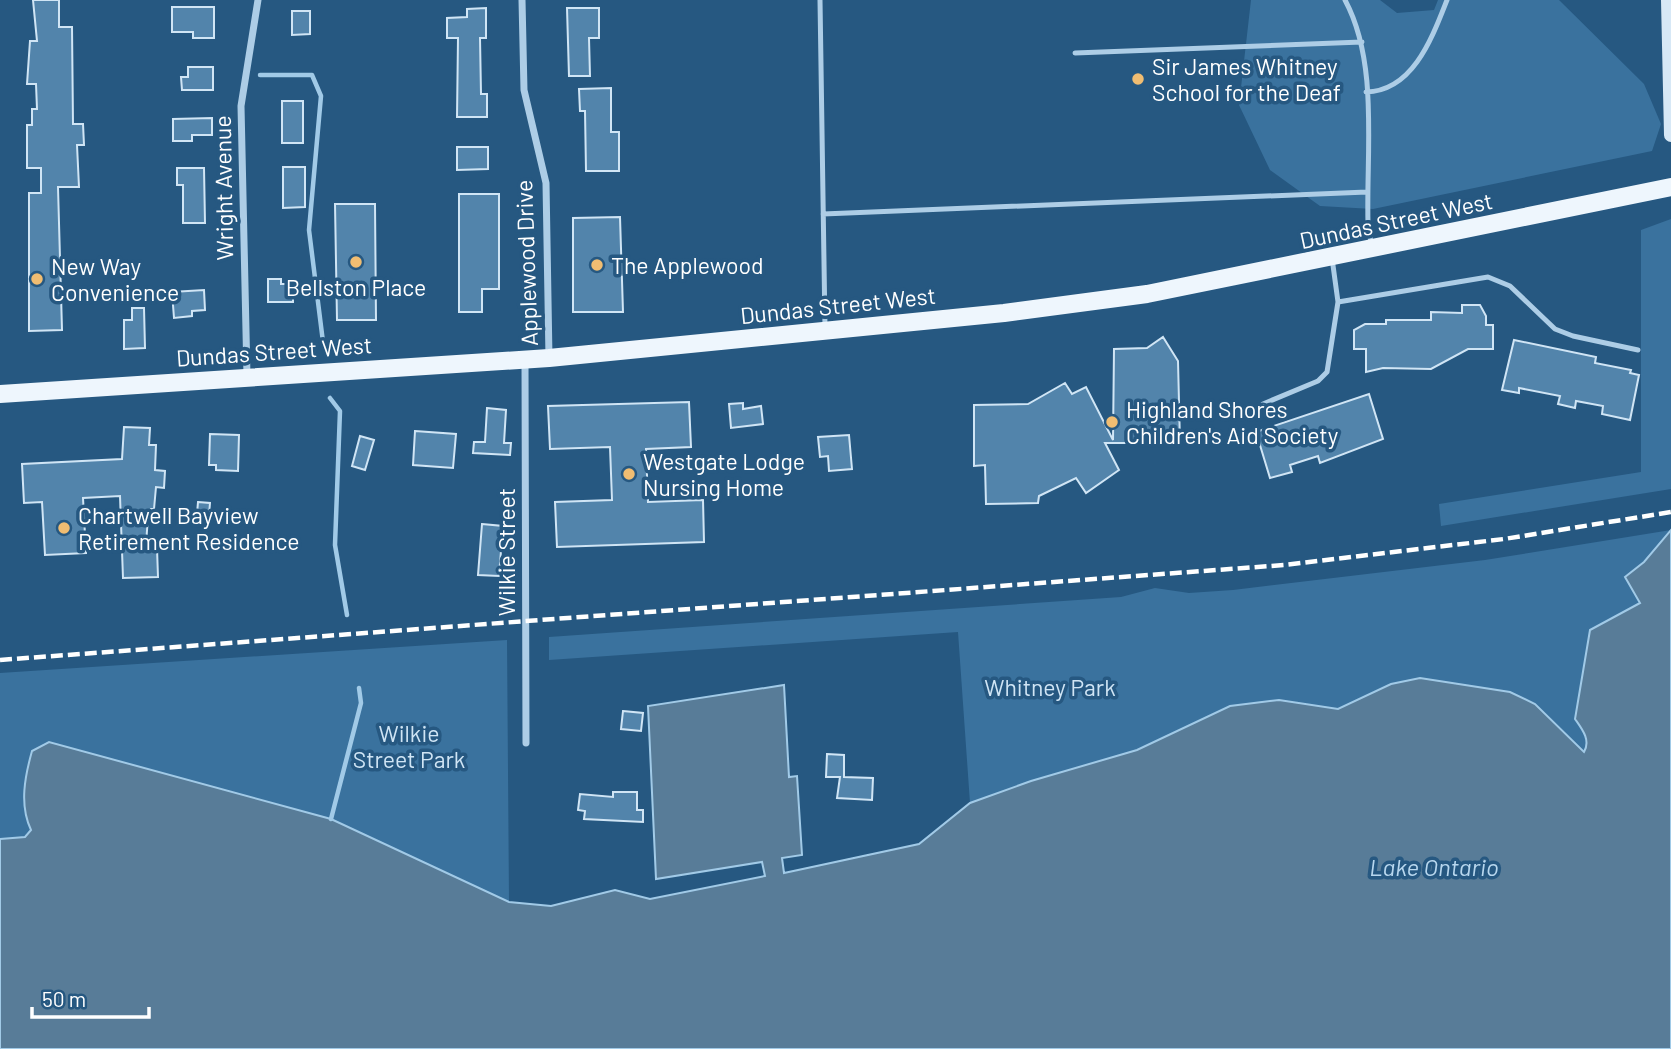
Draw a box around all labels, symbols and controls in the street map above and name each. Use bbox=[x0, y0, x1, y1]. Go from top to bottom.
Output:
place label: Sir James Whitney School for the Deaf bbox=[1152, 52, 1341, 106]
marker: Sir James Whitney School for the Deaf bbox=[1130, 71, 1146, 87]
street label: Wright Avenue bbox=[208, 115, 238, 261]
street label: Applewood Drive bbox=[509, 179, 543, 347]
street label: Dundas Street West bbox=[1297, 186, 1495, 254]
place label: The Applewood bbox=[611, 251, 764, 279]
place label: New Way Convenience bbox=[51, 252, 179, 306]
marker: Bellston Place bbox=[348, 254, 364, 270]
marker: The Applewood bbox=[589, 257, 605, 273]
marker: New Way Convenience bbox=[29, 271, 45, 287]
place label: Bellston Place bbox=[286, 273, 426, 301]
street label: Dundas Street West bbox=[739, 281, 937, 329]
street label: Dundas Street West bbox=[175, 330, 373, 372]
place label: Highland Shores Children's Aid Society bbox=[1126, 395, 1339, 449]
marker: Highland Shores Children's Aid Society bbox=[1104, 414, 1120, 430]
place label: Westgate Lodge Nursing Home bbox=[643, 447, 805, 501]
marker: Westgate Lodge Nursing Home bbox=[621, 466, 637, 482]
street label: Wilkie Street bbox=[492, 488, 520, 616]
place label: Chartwell Bayview Retirement Residence bbox=[78, 501, 300, 555]
marker: Chartwell Bayview Retirement Residence bbox=[56, 520, 72, 536]
park label: Whitney Park bbox=[984, 673, 1116, 701]
park label: Wilkie Street Park bbox=[353, 719, 465, 773]
water label: Lake Ontario bbox=[1369, 852, 1499, 881]
scale bar bbox=[32, 976, 149, 1020]
text: 50 m bbox=[42, 986, 86, 1011]

